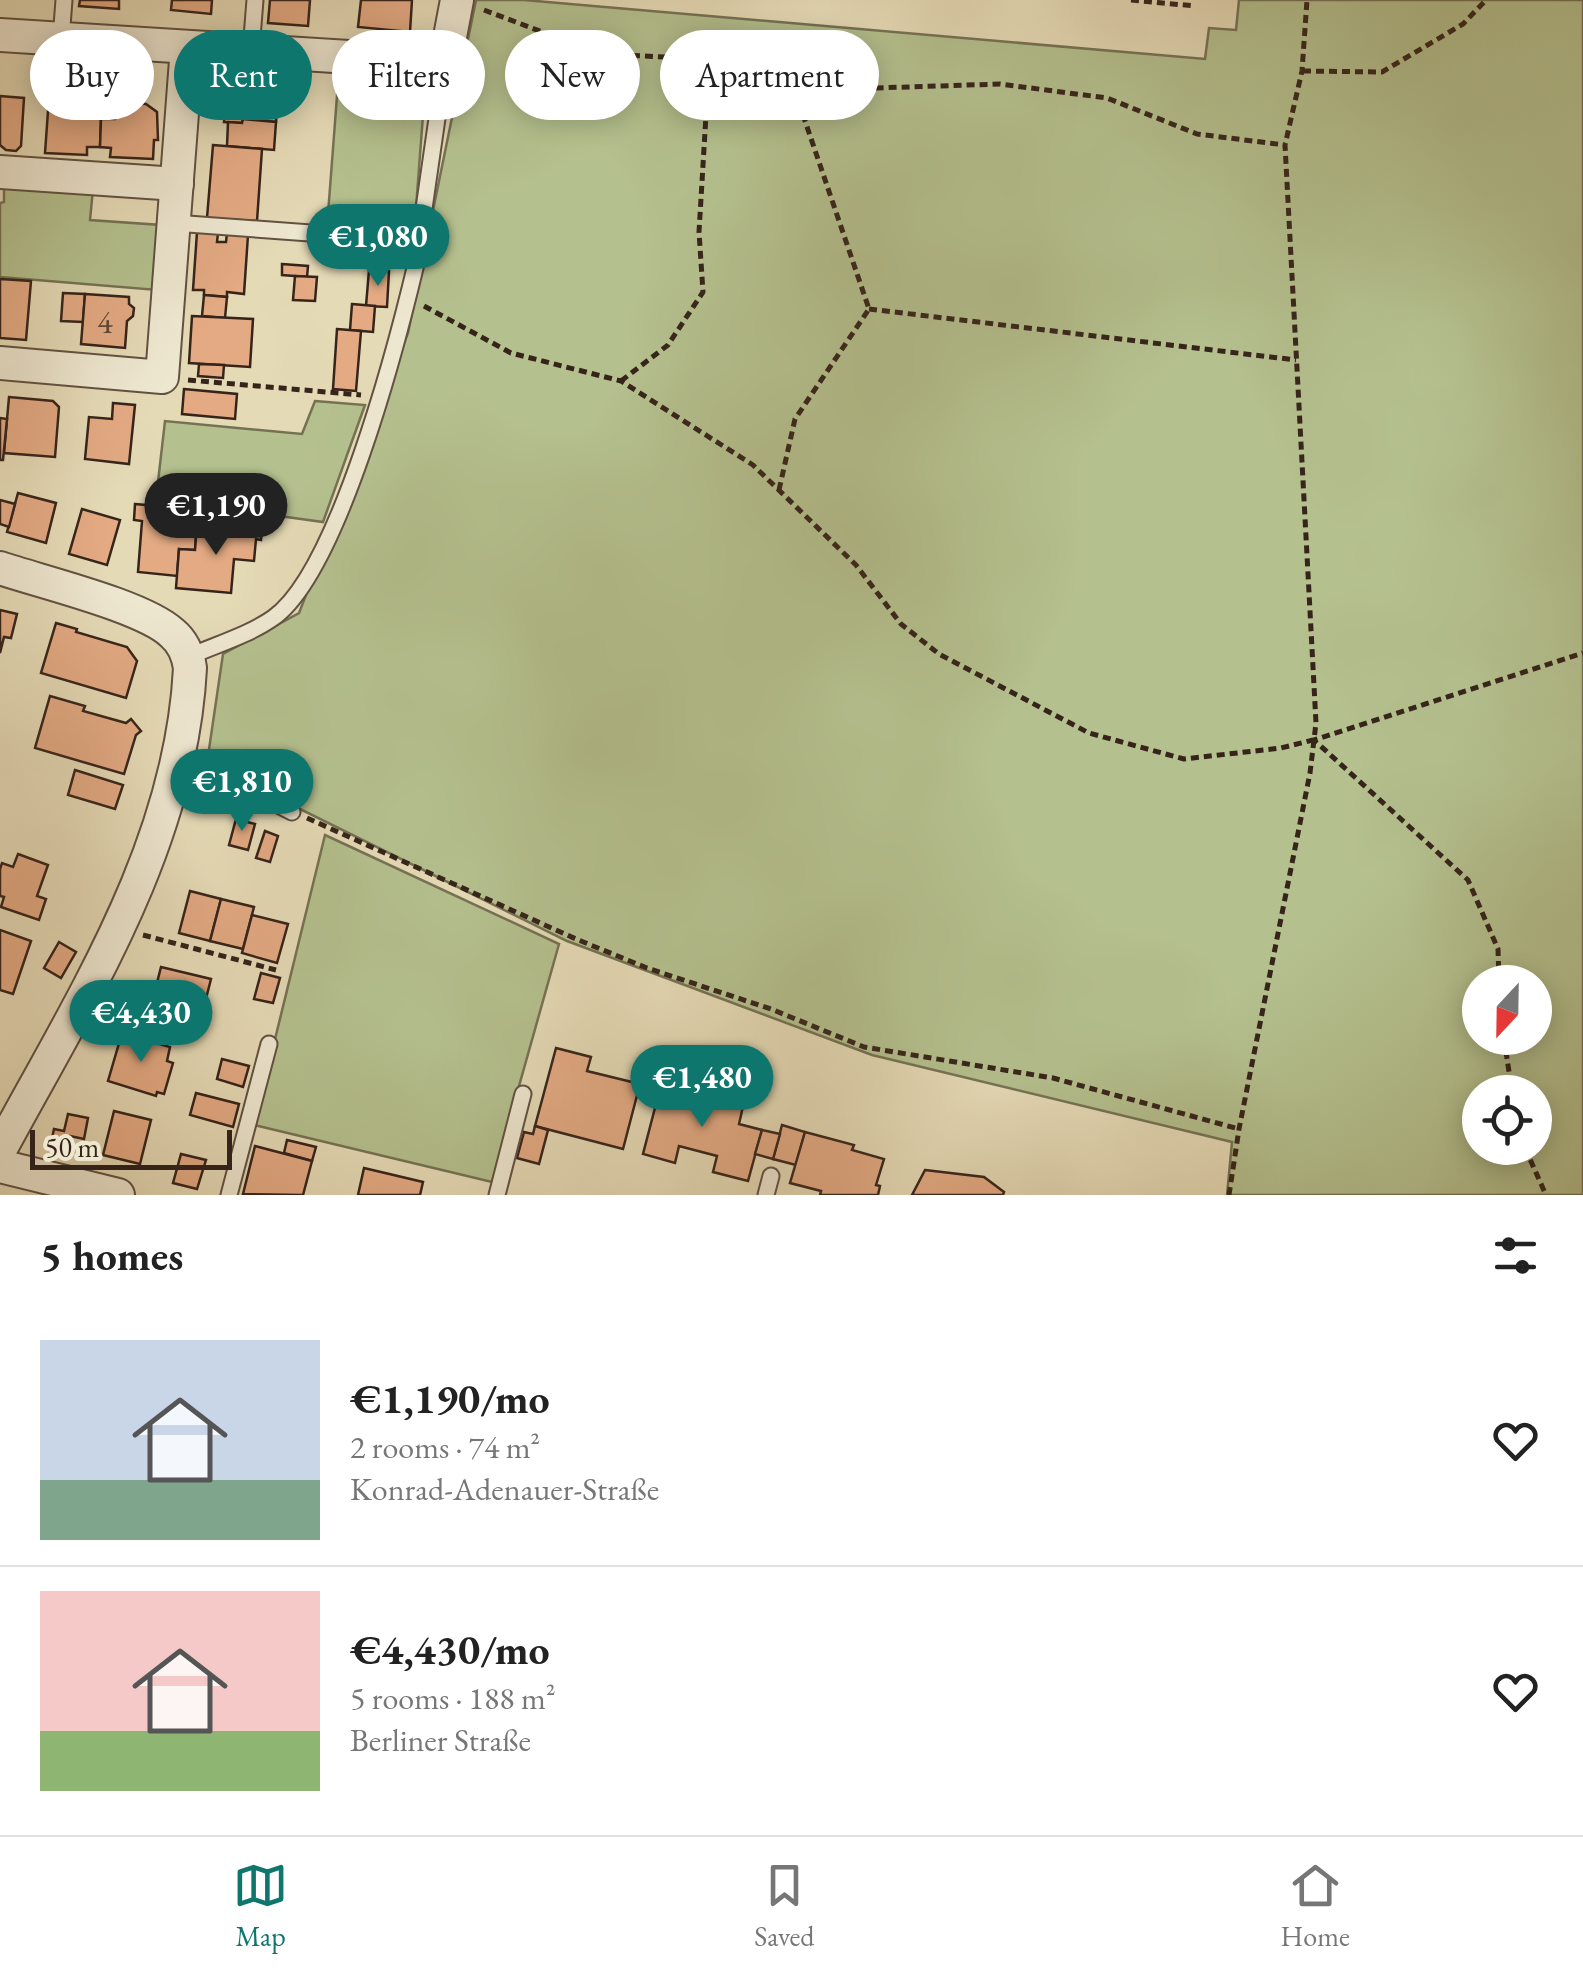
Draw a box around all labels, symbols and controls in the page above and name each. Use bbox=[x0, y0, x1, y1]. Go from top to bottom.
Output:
chip: Buy bbox=[30, 30, 154, 120]
chip: Rent bbox=[174, 30, 312, 120]
chip: Filters bbox=[332, 30, 485, 120]
chip: New bbox=[505, 30, 640, 120]
chip: Apartment bbox=[660, 30, 879, 120]
pin: €1,080 bbox=[297, 204, 459, 289]
text: €1,080 bbox=[328, 215, 428, 257]
house number: 4 bbox=[97, 301, 113, 343]
pin: €1,190 bbox=[135, 473, 297, 558]
text: €1,190 bbox=[166, 484, 266, 526]
pin: €1,810 bbox=[161, 749, 323, 834]
text: €1,810 bbox=[192, 760, 292, 802]
north arrow bbox=[1462, 965, 1552, 1055]
map controls bbox=[1462, 965, 1552, 1165]
pin: €4,430 bbox=[60, 980, 222, 1065]
text: €4,430 bbox=[91, 991, 191, 1033]
pin: €1,480 bbox=[621, 1045, 783, 1130]
text: €1,480 bbox=[652, 1056, 752, 1098]
button: locate bbox=[1462, 1075, 1552, 1165]
scale bar bbox=[30, 1125, 232, 1170]
text: 50 m bbox=[45, 1129, 99, 1165]
text: 5 homes bbox=[40, 1228, 183, 1283]
icon: filters bbox=[1488, 1228, 1543, 1283]
text: €1,190/mo bbox=[350, 1371, 550, 1426]
icon: home bbox=[120, 1380, 240, 1500]
icon: heart bbox=[1488, 1413, 1543, 1468]
text: 2 rooms · 74 m² bbox=[350, 1426, 540, 1468]
text: Konrad-Adenauer-Straße bbox=[350, 1468, 659, 1510]
text: €4,430/mo bbox=[350, 1622, 550, 1677]
icon: home bbox=[120, 1631, 240, 1751]
icon: heart bbox=[1488, 1664, 1543, 1719]
text: 5 rooms · 188 m² bbox=[350, 1677, 556, 1719]
text: Berliner Straße bbox=[350, 1719, 531, 1761]
tab: Map bbox=[233, 1858, 288, 1954]
tab: Saved bbox=[754, 1858, 814, 1954]
tab: Home bbox=[1281, 1858, 1350, 1954]

